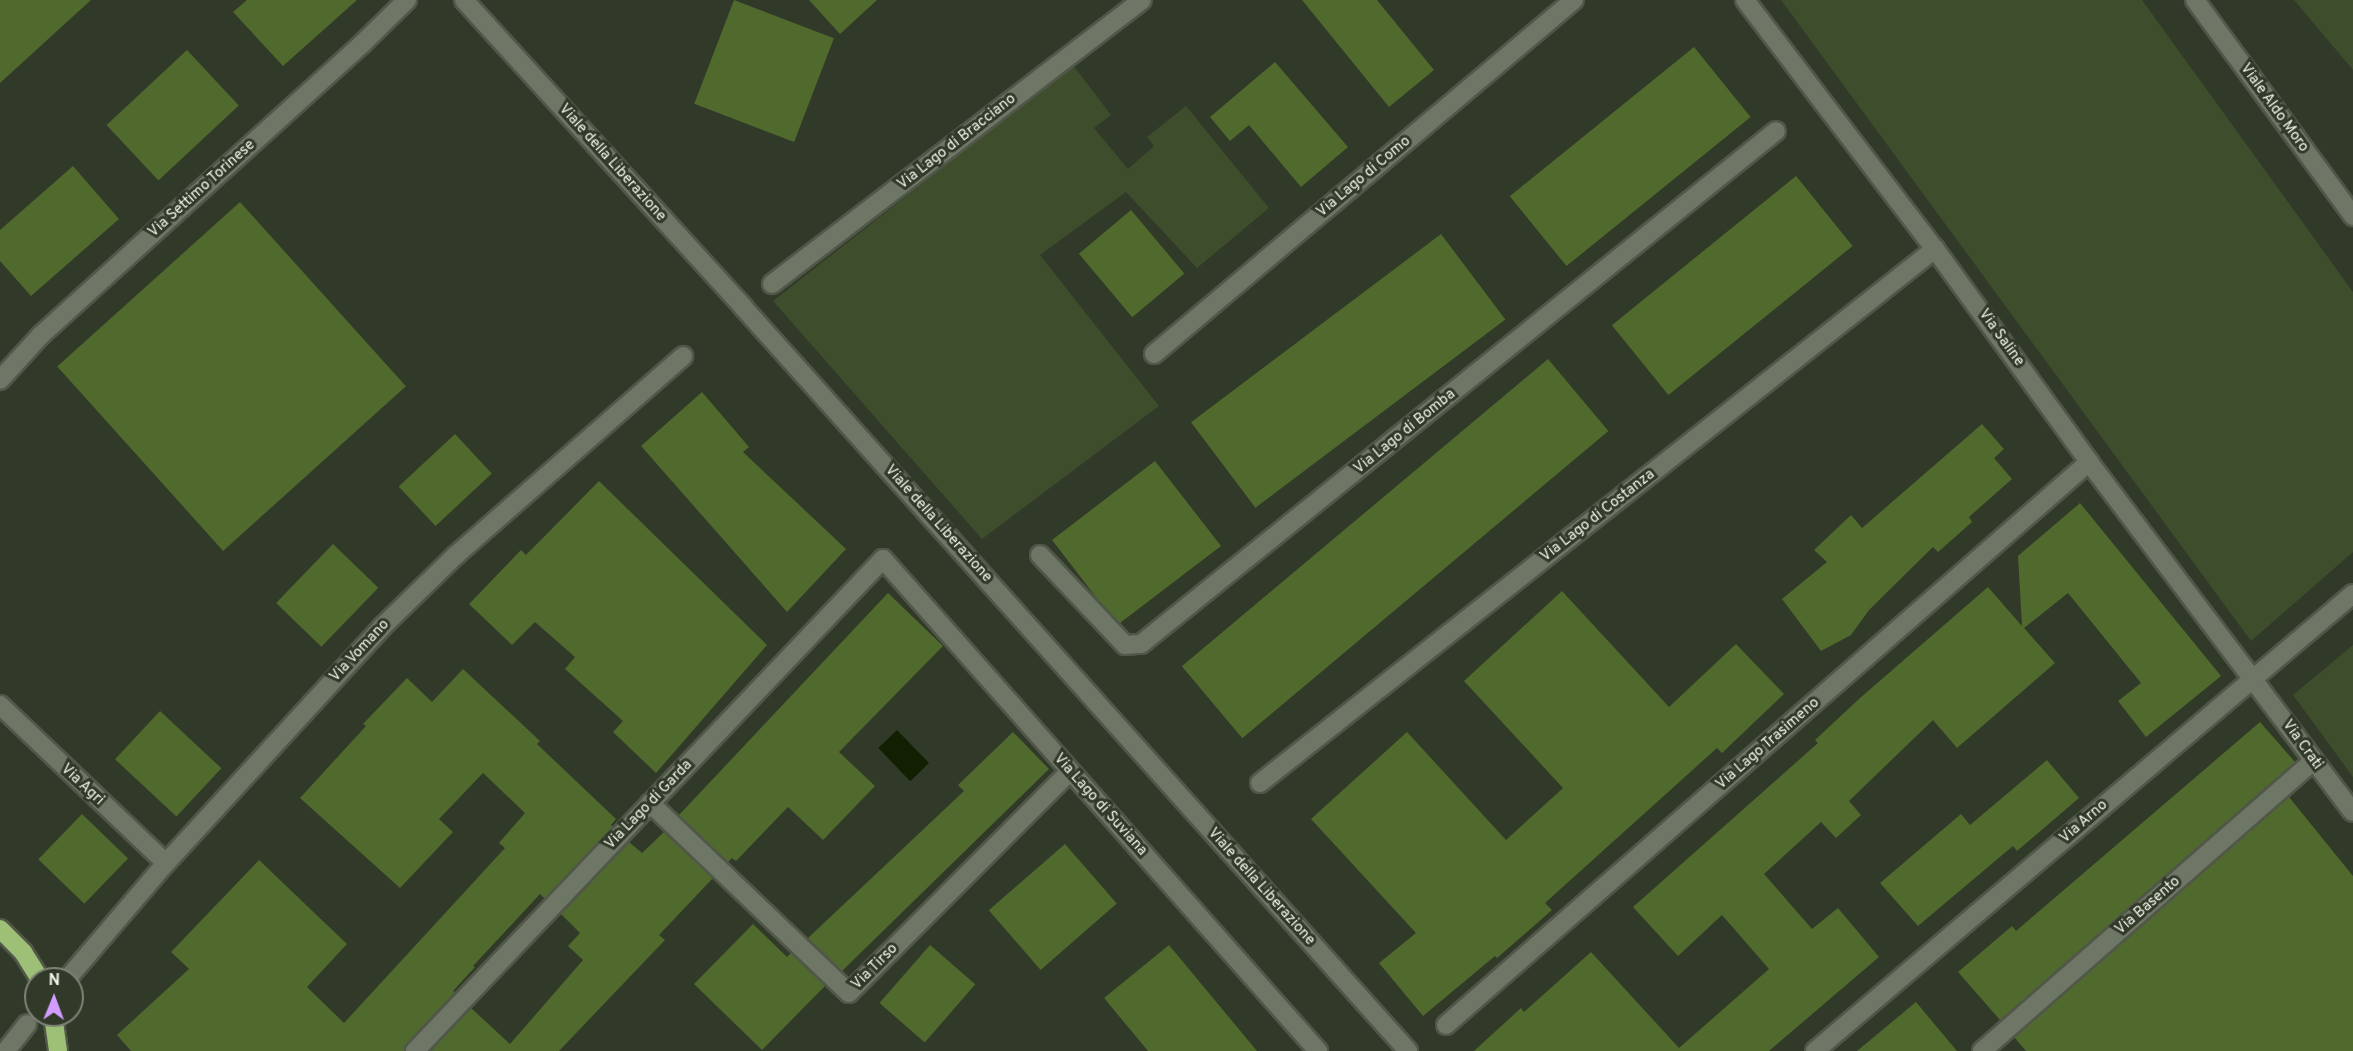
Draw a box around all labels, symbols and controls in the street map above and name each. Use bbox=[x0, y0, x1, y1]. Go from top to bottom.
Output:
street label: Viale Aldo Moro bbox=[2236, 60, 2312, 156]
street label: Via Lago di Bracciano bbox=[894, 90, 1020, 194]
street label: Viale della Liberazione bbox=[555, 101, 669, 225]
street label: Via Lago di Como bbox=[1313, 133, 1415, 221]
street label: Via Settimo Torinese bbox=[145, 136, 259, 242]
street label: Via Saline bbox=[1974, 306, 2028, 370]
street label: Via Lago di Bomba bbox=[1351, 386, 1459, 478]
street label: Viale della Liberazione bbox=[881, 462, 995, 586]
street label: Via Lago di Costanza bbox=[1537, 466, 1659, 566]
street label: Via Vomano bbox=[326, 616, 394, 686]
street label: Via Lago Trasimeno bbox=[1712, 694, 1824, 794]
street label: Via Crati bbox=[2278, 717, 2326, 773]
street label: Via Lago di Suviana bbox=[1049, 750, 1151, 860]
street label: Via Lago di Garda bbox=[602, 756, 696, 854]
street label: Via Agri bbox=[56, 760, 108, 810]
street label: Via Arno bbox=[2056, 796, 2112, 848]
street label: Viale della Liberazione bbox=[1204, 825, 1318, 949]
street label: Via Basento bbox=[2112, 873, 2184, 939]
street label: Via Tirso bbox=[848, 940, 902, 994]
north arrow bbox=[24, 967, 84, 1027]
text: N bbox=[48, 971, 60, 991]

